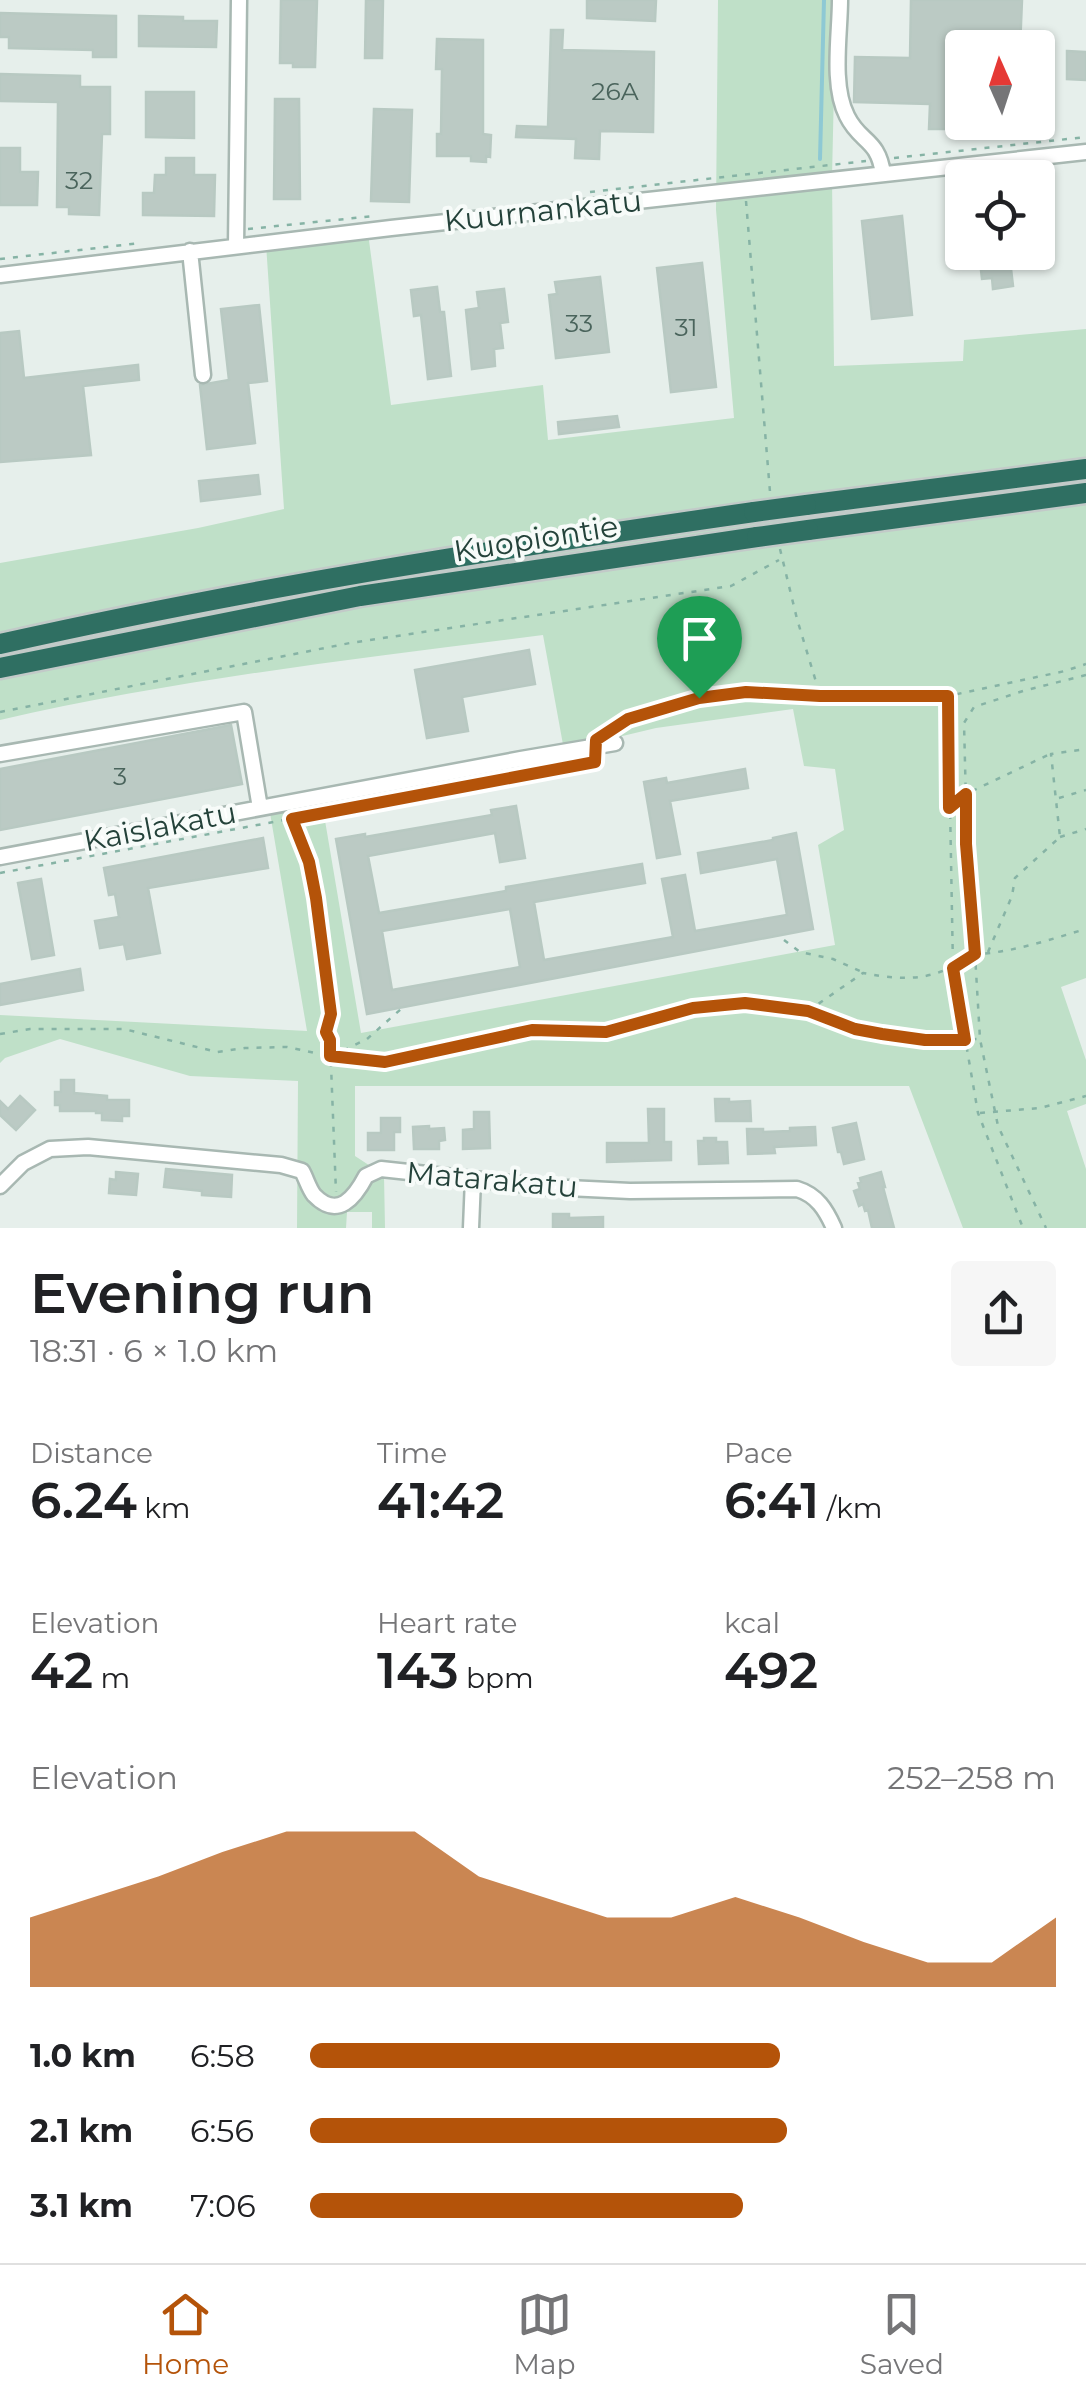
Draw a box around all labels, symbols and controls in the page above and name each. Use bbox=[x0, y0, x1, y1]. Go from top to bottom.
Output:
north arrow bbox=[945, 30, 1055, 140]
map controls bbox=[945, 30, 1055, 270]
house number: 26A bbox=[591, 76, 639, 106]
button: locate bbox=[945, 160, 1055, 270]
house number: 32 bbox=[65, 165, 93, 195]
street label: Kuurnankatu bbox=[442, 182, 644, 239]
house number: 33 bbox=[565, 308, 593, 338]
house number: 31 bbox=[674, 312, 698, 342]
street label: Kuopiontie bbox=[451, 507, 621, 570]
pin bbox=[657, 596, 742, 699]
icon: arrive bbox=[672, 611, 727, 666]
house number: 3 bbox=[113, 761, 127, 791]
street label: Kaislakatu bbox=[80, 794, 239, 859]
street label: Matarakatu bbox=[405, 1154, 579, 1205]
text: Evening run bbox=[30, 1260, 375, 1327]
button: share bbox=[951, 1261, 1056, 1366]
text: 18:31 · 6 × 1.0 km bbox=[30, 1331, 278, 1370]
text: Distance bbox=[30, 1436, 153, 1470]
text: Time bbox=[377, 1436, 447, 1470]
text: Pace bbox=[724, 1436, 793, 1470]
text: 6.24 bbox=[30, 1470, 137, 1531]
text: 41:42 bbox=[377, 1470, 504, 1531]
text: 6:41 bbox=[724, 1470, 819, 1531]
text: km bbox=[137, 1491, 190, 1525]
text: /km bbox=[819, 1491, 882, 1525]
text: Elevation bbox=[30, 1606, 159, 1640]
text: Heart rate bbox=[377, 1606, 518, 1640]
text: kcal bbox=[724, 1606, 780, 1640]
text: 42 bbox=[30, 1640, 93, 1701]
text: 143 bbox=[377, 1640, 459, 1701]
text: 492 bbox=[724, 1640, 818, 1701]
text: m bbox=[93, 1661, 130, 1695]
text: bpm bbox=[459, 1661, 534, 1695]
text: Elevation bbox=[30, 1758, 178, 1797]
text: 252–258 m bbox=[887, 1758, 1056, 1797]
text: 1.0 km bbox=[30, 2036, 136, 2075]
text: 6:58 bbox=[190, 2036, 255, 2075]
text: 2.1 km bbox=[30, 2111, 133, 2150]
text: 6:56 bbox=[190, 2111, 254, 2150]
text: 3.1 km bbox=[30, 2186, 133, 2225]
text: 7:06 bbox=[190, 2186, 256, 2225]
tab: Home bbox=[142, 2287, 229, 2381]
tab: Map bbox=[513, 2287, 576, 2381]
tab: Saved bbox=[860, 2287, 944, 2381]

